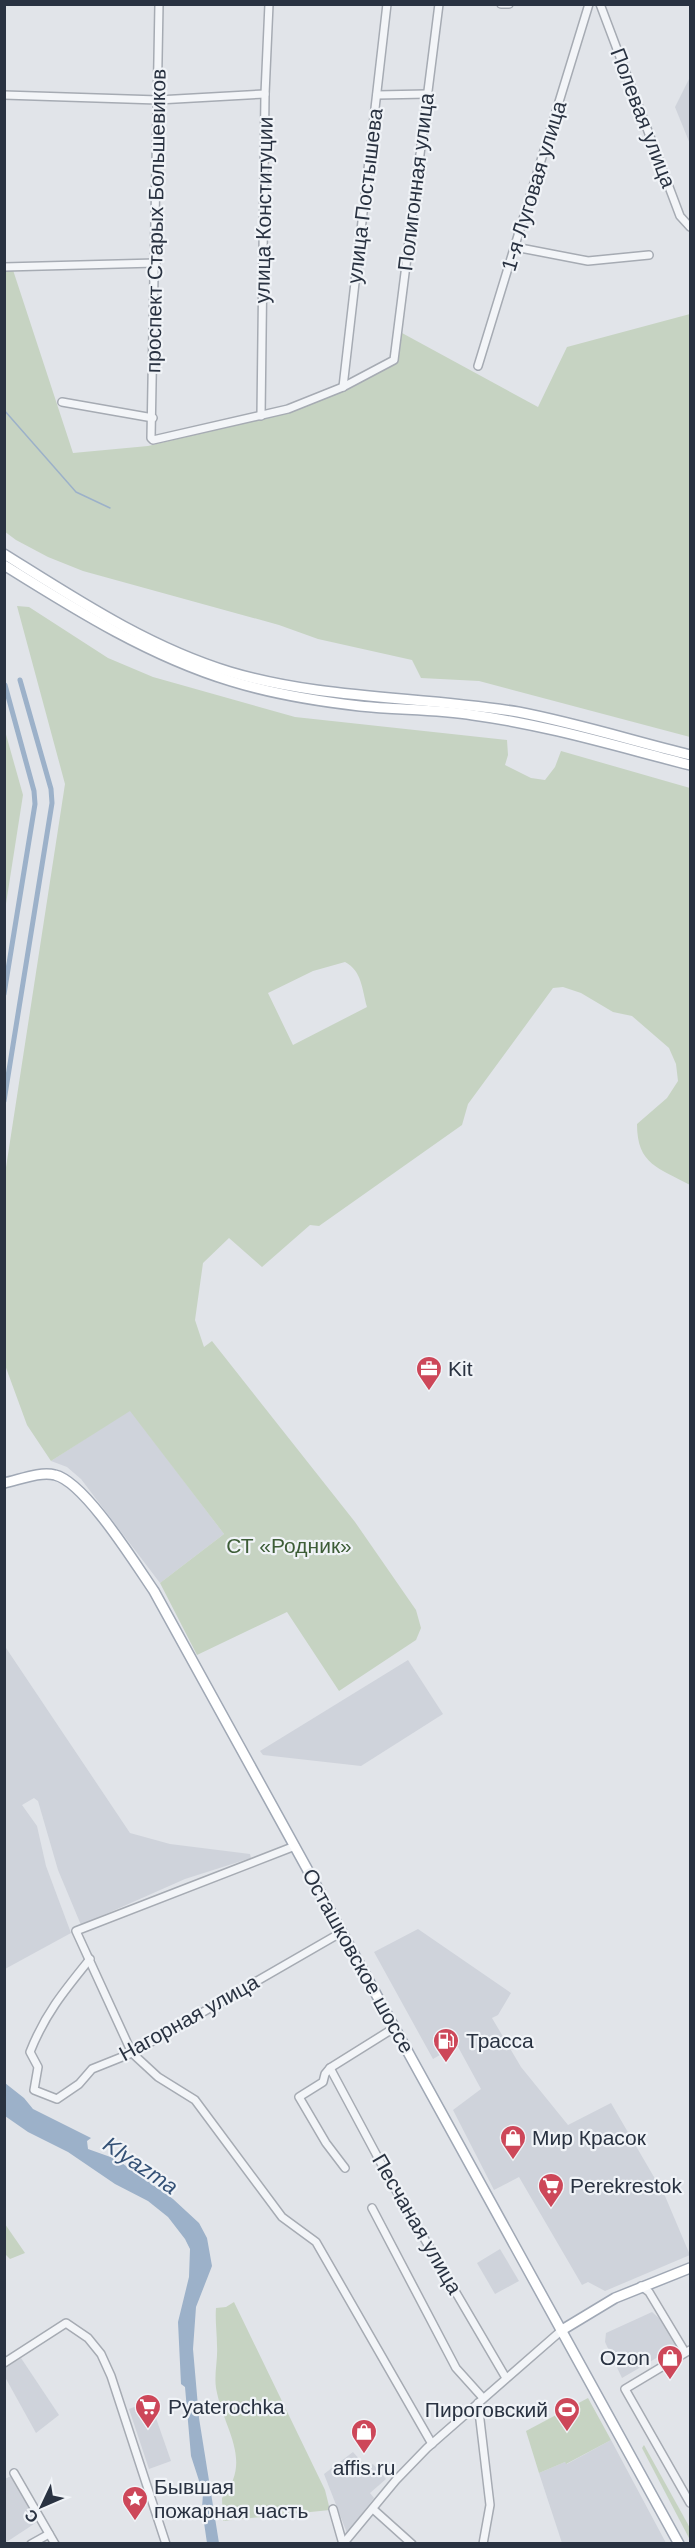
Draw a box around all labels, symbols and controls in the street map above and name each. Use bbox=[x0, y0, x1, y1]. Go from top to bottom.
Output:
street label: Полевая улица bbox=[606, 45, 681, 191]
street label: проспект Старых Большевиков bbox=[141, 69, 170, 373]
street label: Полигонная улица bbox=[393, 91, 438, 272]
street label: 1-я Луговая улица bbox=[497, 98, 570, 274]
street label: улица Постышева bbox=[342, 107, 387, 285]
street label: улица Конституции bbox=[250, 116, 277, 304]
office icon: Kit bbox=[414, 1354, 444, 1392]
place label: Kit bbox=[448, 1357, 473, 1380]
park label: СТ «Родник» bbox=[226, 1534, 352, 1557]
street label: Осташковское шоссе bbox=[298, 1865, 419, 2057]
street label: Нагорная улица bbox=[115, 1970, 263, 2065]
fuel station icon: Трасса bbox=[431, 2026, 461, 2064]
place label: Трасса bbox=[466, 2029, 534, 2052]
shop icon: Мир Красок bbox=[498, 2123, 528, 2161]
place label: Мир Красок bbox=[532, 2126, 647, 2149]
water label: Klyazma bbox=[99, 2131, 183, 2199]
street label: Песчаная улица bbox=[368, 2150, 467, 2298]
supermarket icon: Perekrestok bbox=[536, 2171, 566, 2209]
place label: Perekrestok bbox=[570, 2174, 683, 2197]
shop icon: Ozon bbox=[655, 2343, 685, 2381]
place label: Ozon bbox=[600, 2346, 650, 2369]
supermarket icon: Pyaterochka bbox=[133, 2392, 163, 2430]
place label: Pyaterochka bbox=[168, 2395, 285, 2418]
sports icon: Пироговский bbox=[552, 2395, 582, 2433]
place label: Пироговский bbox=[425, 2398, 548, 2421]
shop icon: affis.ru bbox=[349, 2417, 379, 2455]
place label: affis.ru bbox=[333, 2456, 395, 2479]
place label: Бывшая пожарная часть bbox=[154, 2475, 308, 2522]
north arrow bbox=[12, 2476, 72, 2536]
place icon: Бывшая пожарная часть bbox=[120, 2484, 150, 2522]
text: С bbox=[21, 2506, 42, 2526]

